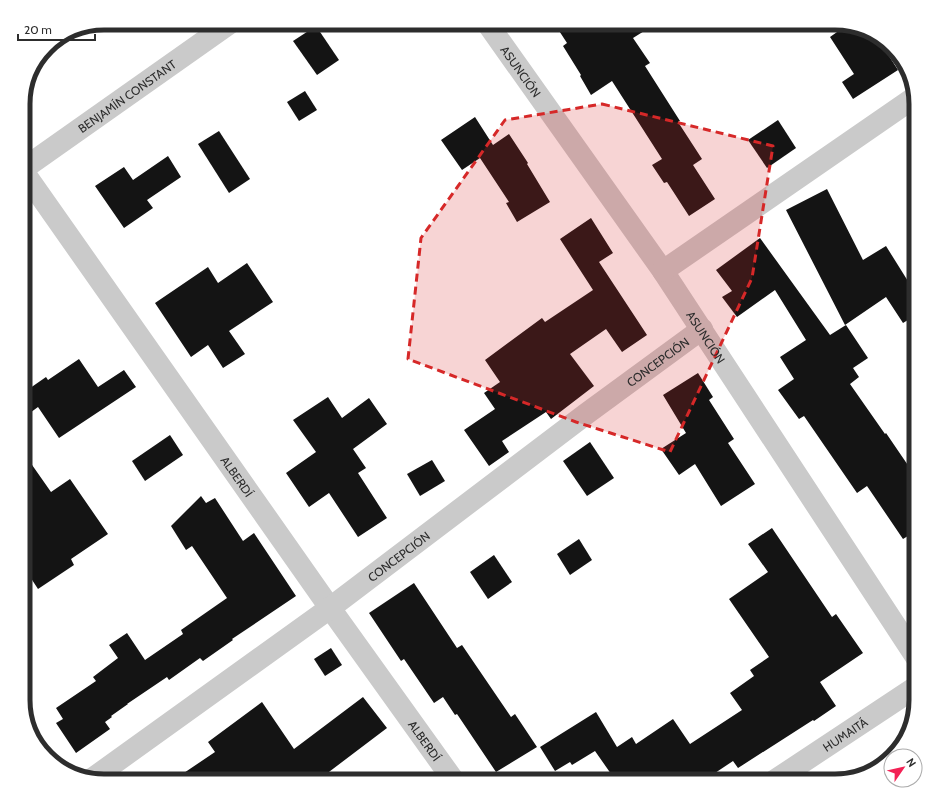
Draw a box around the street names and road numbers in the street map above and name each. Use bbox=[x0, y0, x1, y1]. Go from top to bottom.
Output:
street label: ASUNCIÓN bbox=[498, 42, 545, 100]
street label: BENJAMÍN CONSTANT bbox=[75, 56, 179, 136]
street label: ASUNCIÓN bbox=[684, 308, 729, 366]
street label: CONCEPCIÓN bbox=[623, 334, 692, 389]
street label: ALBERDÍ bbox=[218, 453, 257, 499]
street label: CONCEPCIÓN bbox=[364, 528, 433, 584]
street label: HUMAITÁ bbox=[820, 714, 871, 754]
street label: ALBERDÍ bbox=[405, 717, 445, 764]

